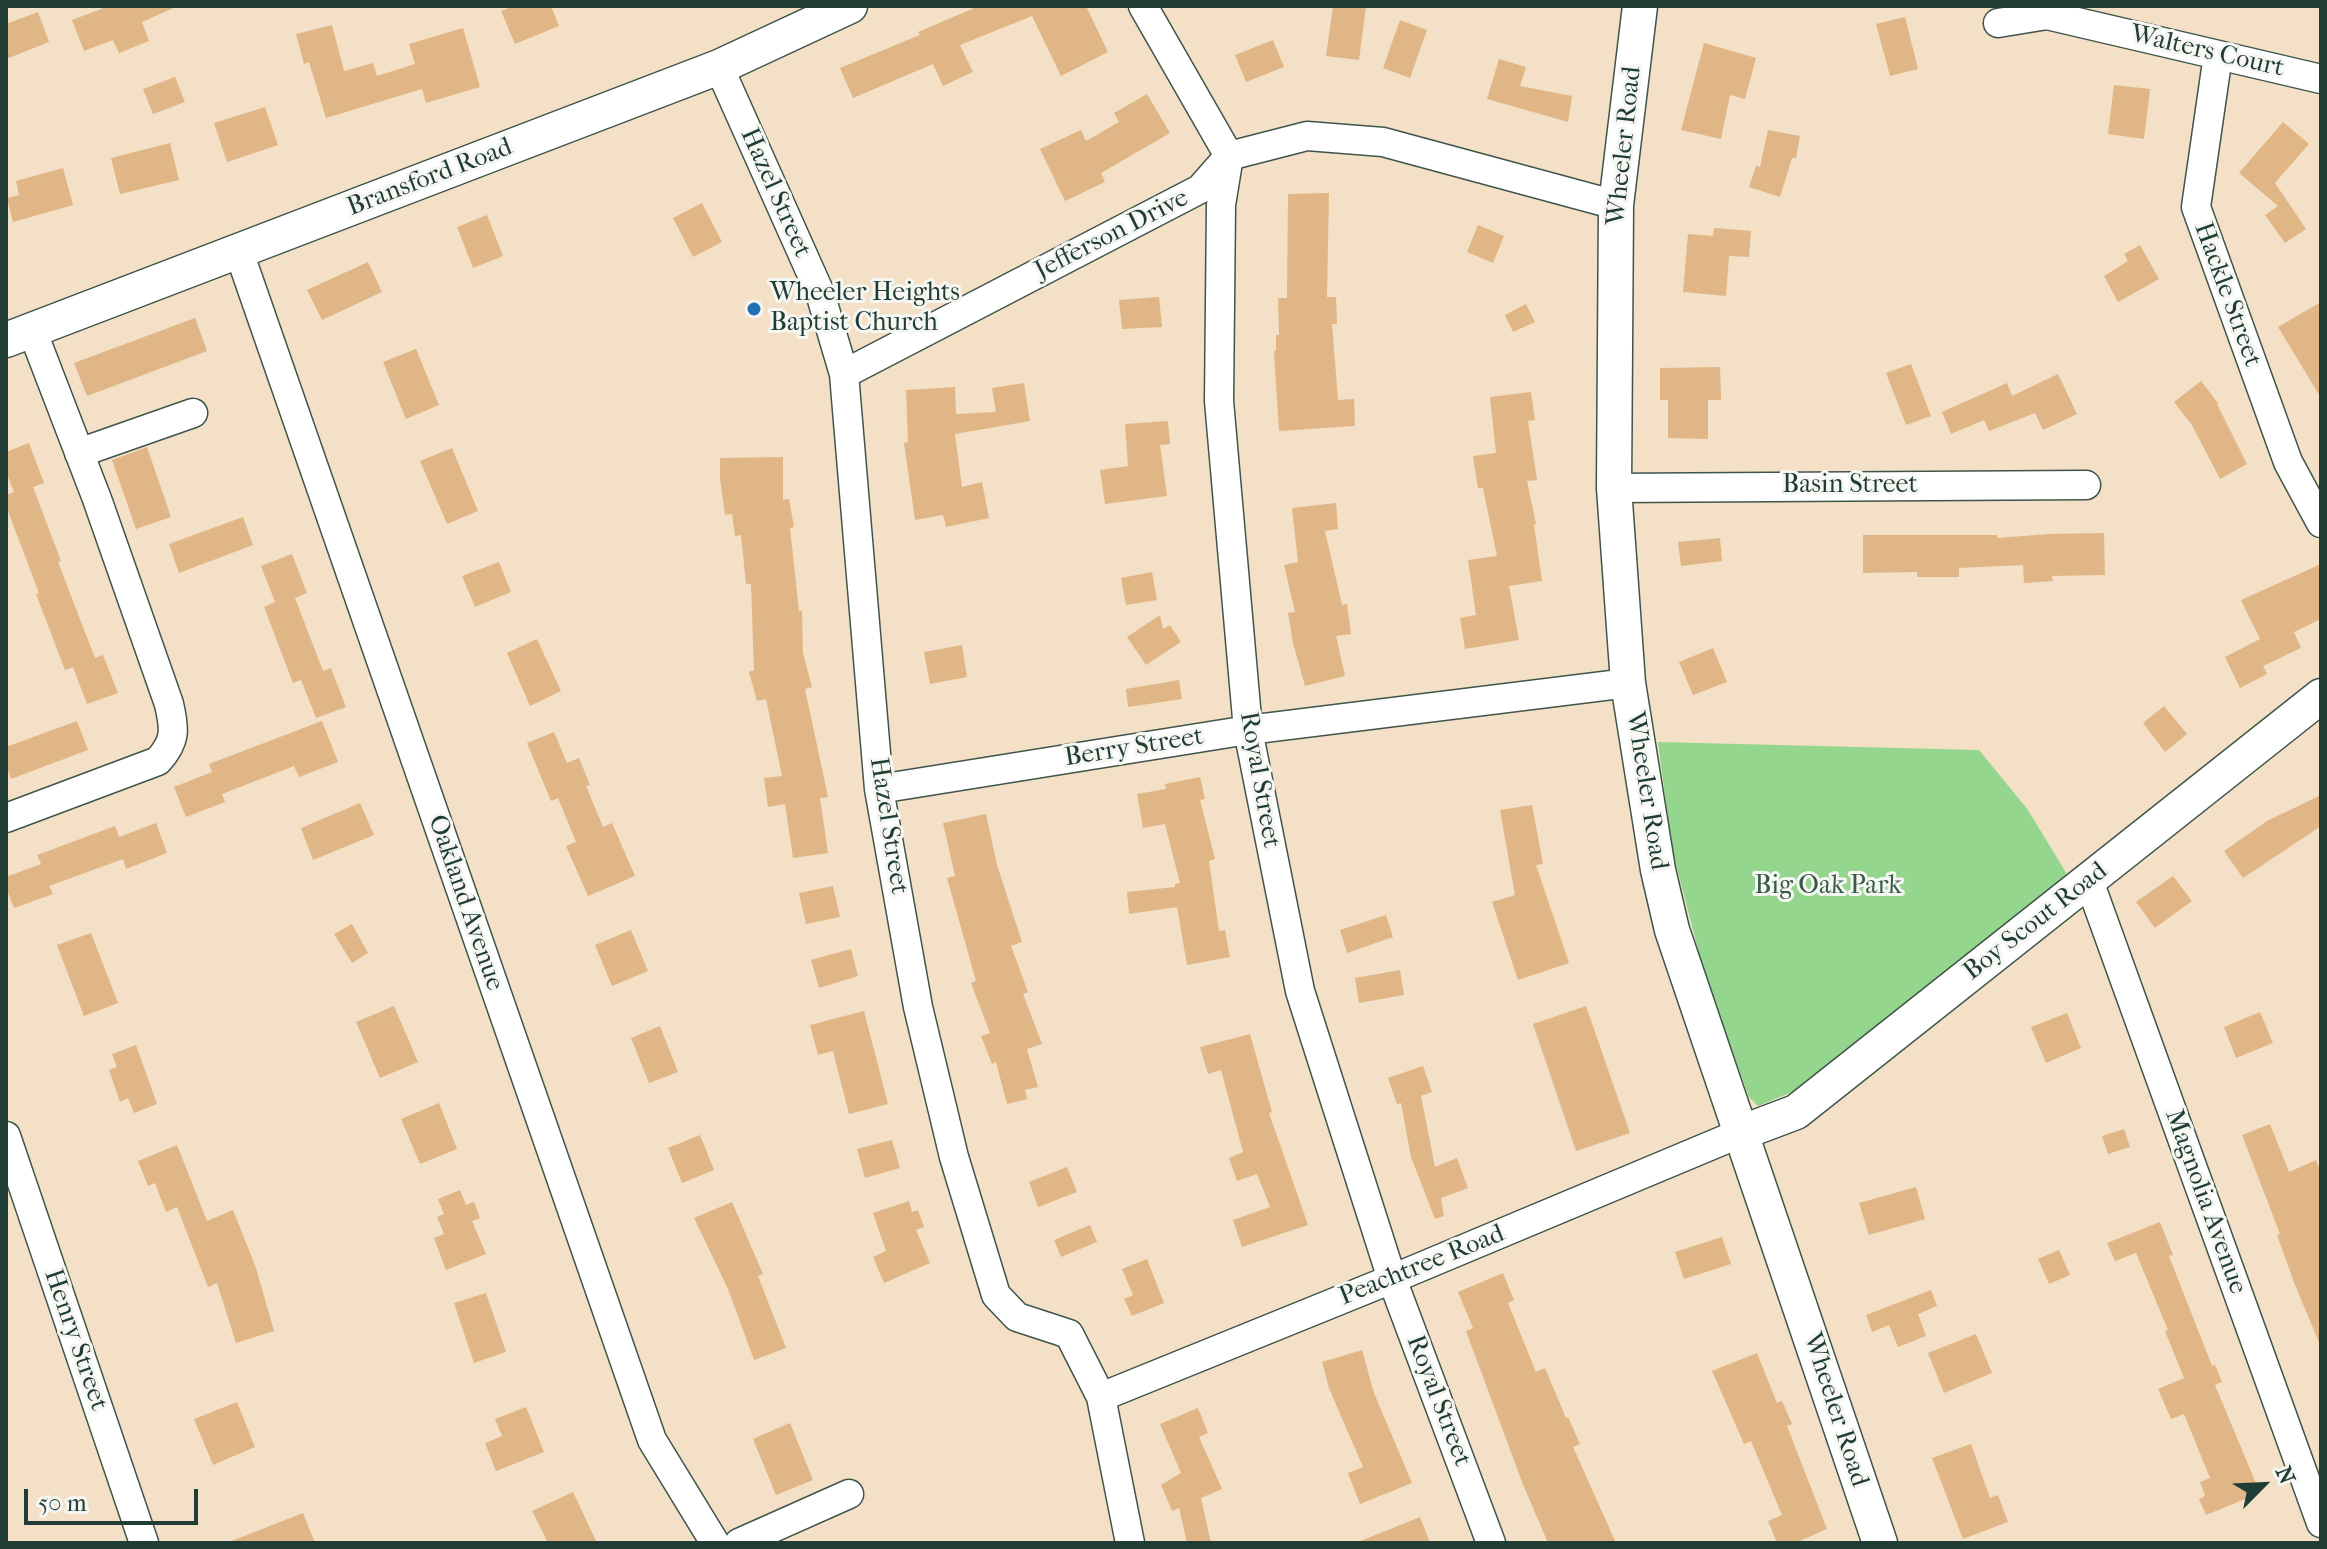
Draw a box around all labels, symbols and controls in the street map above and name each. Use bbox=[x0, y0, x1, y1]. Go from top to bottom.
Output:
street label: Walters Court bbox=[2127, 19, 2287, 85]
street label: Wheeler Road bbox=[1601, 65, 1649, 227]
street label: Hazel Street bbox=[733, 124, 817, 262]
street label: Bransford Road bbox=[343, 132, 517, 224]
street label: Jefferson Drive bbox=[1030, 183, 1194, 287]
street label: Hackle Street bbox=[2186, 219, 2268, 371]
place label: Wheeler Heights Baptist Church bbox=[770, 278, 960, 340]
marker: Wheeler Heights Baptist Church bbox=[745, 300, 763, 318]
street label: Basin Street bbox=[1782, 470, 1918, 502]
street label: Royal Street bbox=[1232, 709, 1286, 851]
street label: Wheeler Road bbox=[1618, 710, 1674, 872]
street label: Berry Street bbox=[1062, 722, 1206, 774]
street label: Hazel Street bbox=[862, 755, 914, 897]
street label: Oakland Avenue bbox=[420, 811, 510, 995]
street label: Boy Scout Road bbox=[1958, 856, 2114, 988]
park label: Big Oak Park bbox=[1754, 871, 1902, 903]
street label: Magnolia Avenue bbox=[2157, 1105, 2253, 1299]
street label: Peachtree Road bbox=[1335, 1219, 1509, 1313]
street label: Henry Street bbox=[36, 1265, 114, 1415]
street label: Wheeler Road bbox=[1795, 1329, 1875, 1491]
street label: Royal Street bbox=[1399, 1331, 1477, 1471]
north arrow bbox=[2223, 1445, 2303, 1525]
text: N bbox=[2270, 1462, 2300, 1488]
scale bar bbox=[28, 1473, 202, 1523]
text: 50 m bbox=[38, 1489, 87, 1517]

